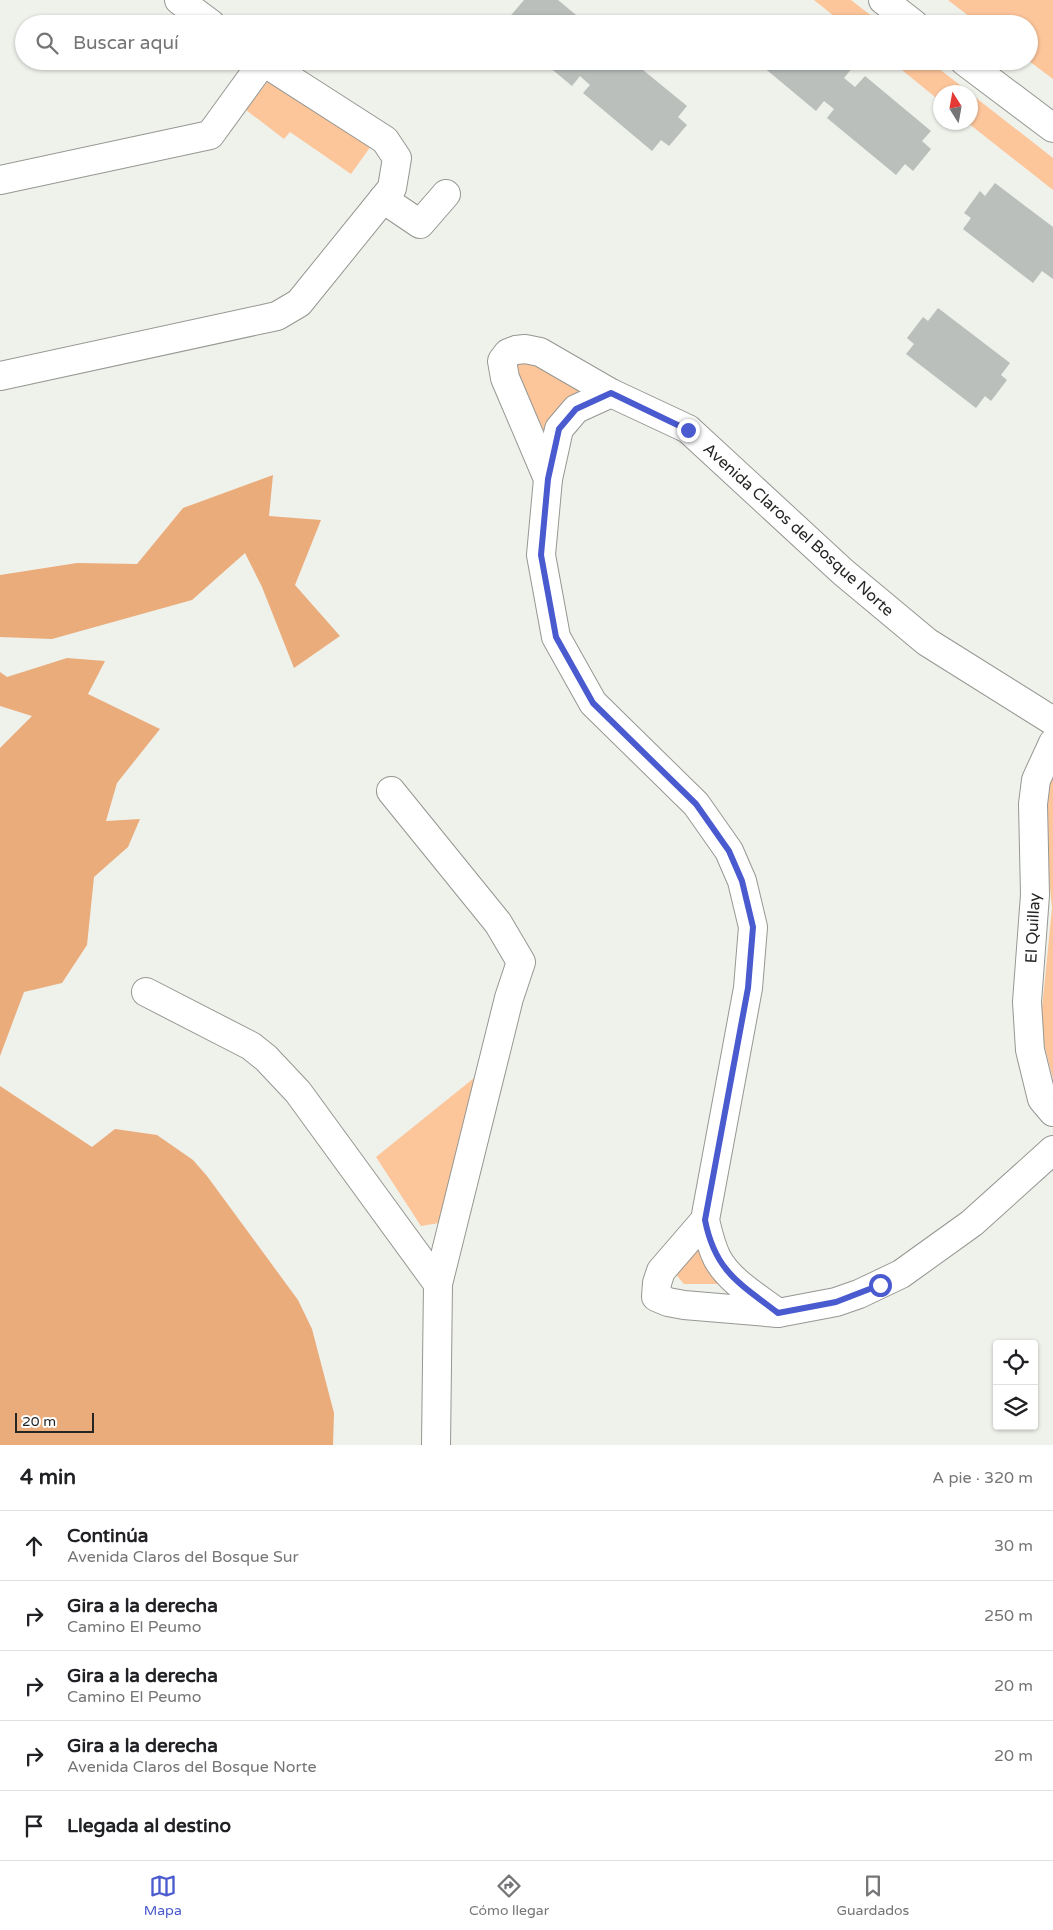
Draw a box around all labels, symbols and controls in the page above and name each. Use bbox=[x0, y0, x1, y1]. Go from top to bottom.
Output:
search box bbox=[15, 15, 1038, 70]
icon: search bbox=[33, 29, 61, 57]
text: Buscar aquí bbox=[73, 32, 179, 54]
north arrow bbox=[933, 85, 978, 130]
route end bbox=[677, 419, 700, 442]
street label: Avenida Claros del Bosque Norte bbox=[699, 439, 898, 621]
street label: El Quillay bbox=[1021, 892, 1045, 964]
route start bbox=[869, 1274, 892, 1297]
map controls bbox=[993, 1340, 1038, 1430]
button: locate bbox=[993, 1340, 1038, 1385]
button: layers bbox=[993, 1385, 1038, 1430]
scale bar bbox=[15, 1410, 94, 1433]
text: 20 m bbox=[22, 1413, 56, 1430]
text: 4 min bbox=[20, 1465, 76, 1490]
text: A pie · 320 m bbox=[932, 1468, 1033, 1488]
text: Continúa bbox=[67, 1525, 149, 1547]
icon: ahead bbox=[20, 1532, 48, 1560]
text: 30 m bbox=[994, 1536, 1033, 1556]
text: Avenida Claros del Bosque Sur bbox=[67, 1547, 299, 1567]
text: Gira a la derecha bbox=[67, 1595, 218, 1617]
icon: right bbox=[20, 1602, 48, 1630]
text: 250 m bbox=[984, 1606, 1033, 1626]
text: Camino El Peumo bbox=[67, 1617, 202, 1637]
text: Gira a la derecha bbox=[67, 1665, 218, 1687]
icon: right bbox=[20, 1672, 48, 1700]
text: 20 m bbox=[994, 1676, 1033, 1696]
text: Camino El Peumo bbox=[67, 1687, 202, 1707]
text: Gira a la derecha bbox=[67, 1735, 218, 1757]
icon: right bbox=[20, 1742, 48, 1770]
text: 20 m bbox=[994, 1746, 1033, 1766]
text: Avenida Claros del Bosque Norte bbox=[67, 1757, 317, 1777]
icon: arrive bbox=[20, 1812, 48, 1840]
text: Llegada al destino bbox=[67, 1815, 231, 1837]
tab: Mapa bbox=[144, 1872, 182, 1919]
tab: Cómo llegar bbox=[469, 1872, 549, 1919]
tab: Guardados bbox=[836, 1872, 909, 1919]

